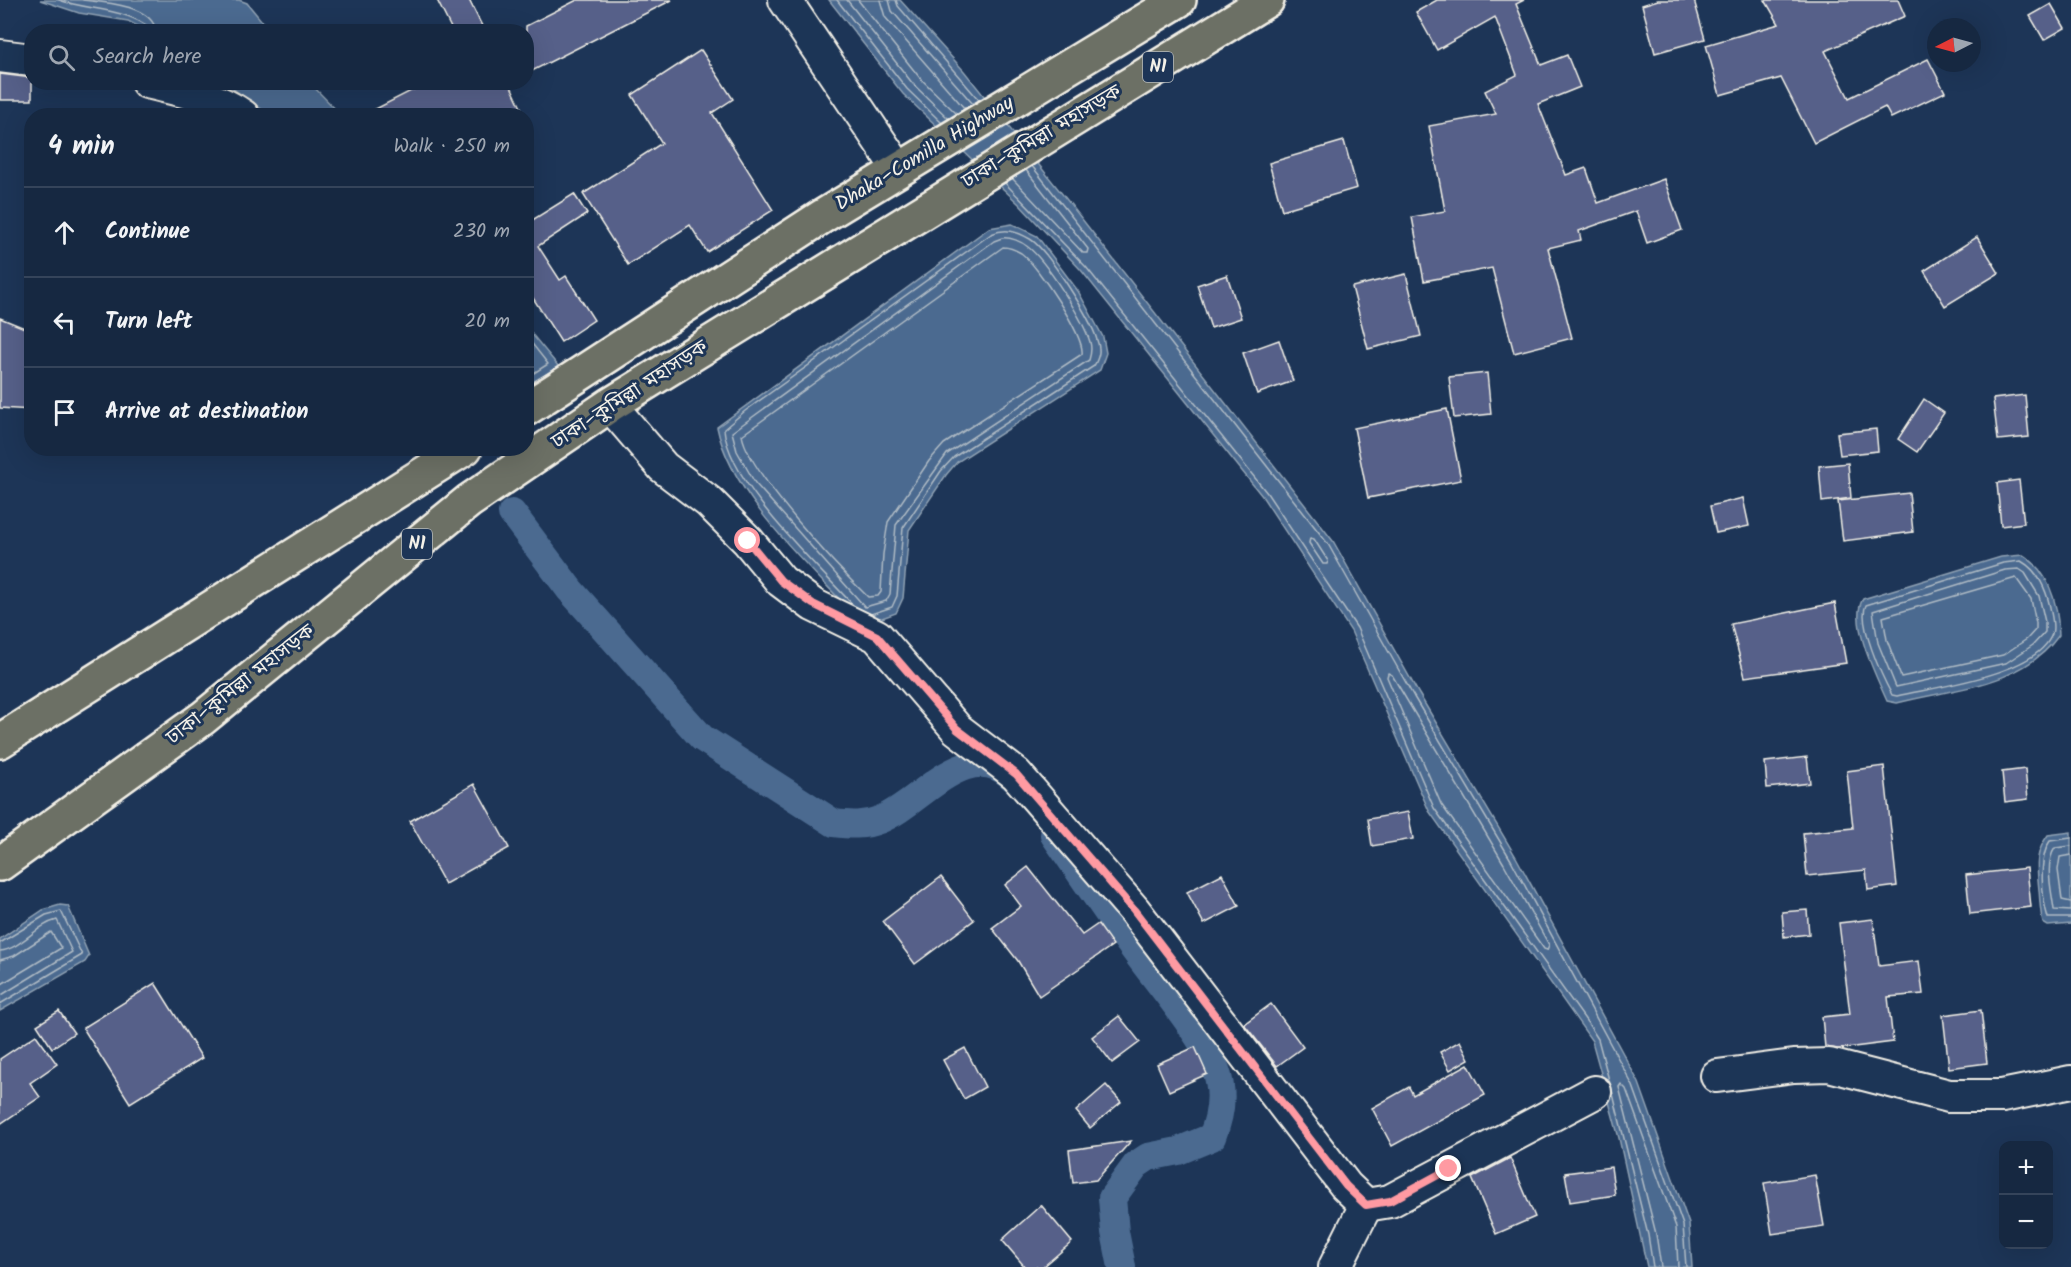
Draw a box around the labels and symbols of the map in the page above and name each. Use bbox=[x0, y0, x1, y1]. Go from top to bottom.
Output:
north arrow bbox=[1927, 18, 1981, 72]
road number: N1 bbox=[1143, 52, 1173, 82]
street label: ঢাকা–কুমিল্লা মহাসড়ক bbox=[955, 76, 1129, 198]
street label: Dhaka–Comilla Highway bbox=[830, 88, 1021, 220]
street label: ঢাকা–কুমিল্লা মহাসড়ক bbox=[544, 332, 715, 458]
route start bbox=[734, 527, 760, 553]
road number: N1 bbox=[402, 529, 432, 559]
street label: ঢাকা–কুমিল্লা মহাসড়ক bbox=[159, 616, 323, 754]
route end bbox=[1435, 1155, 1461, 1181]

